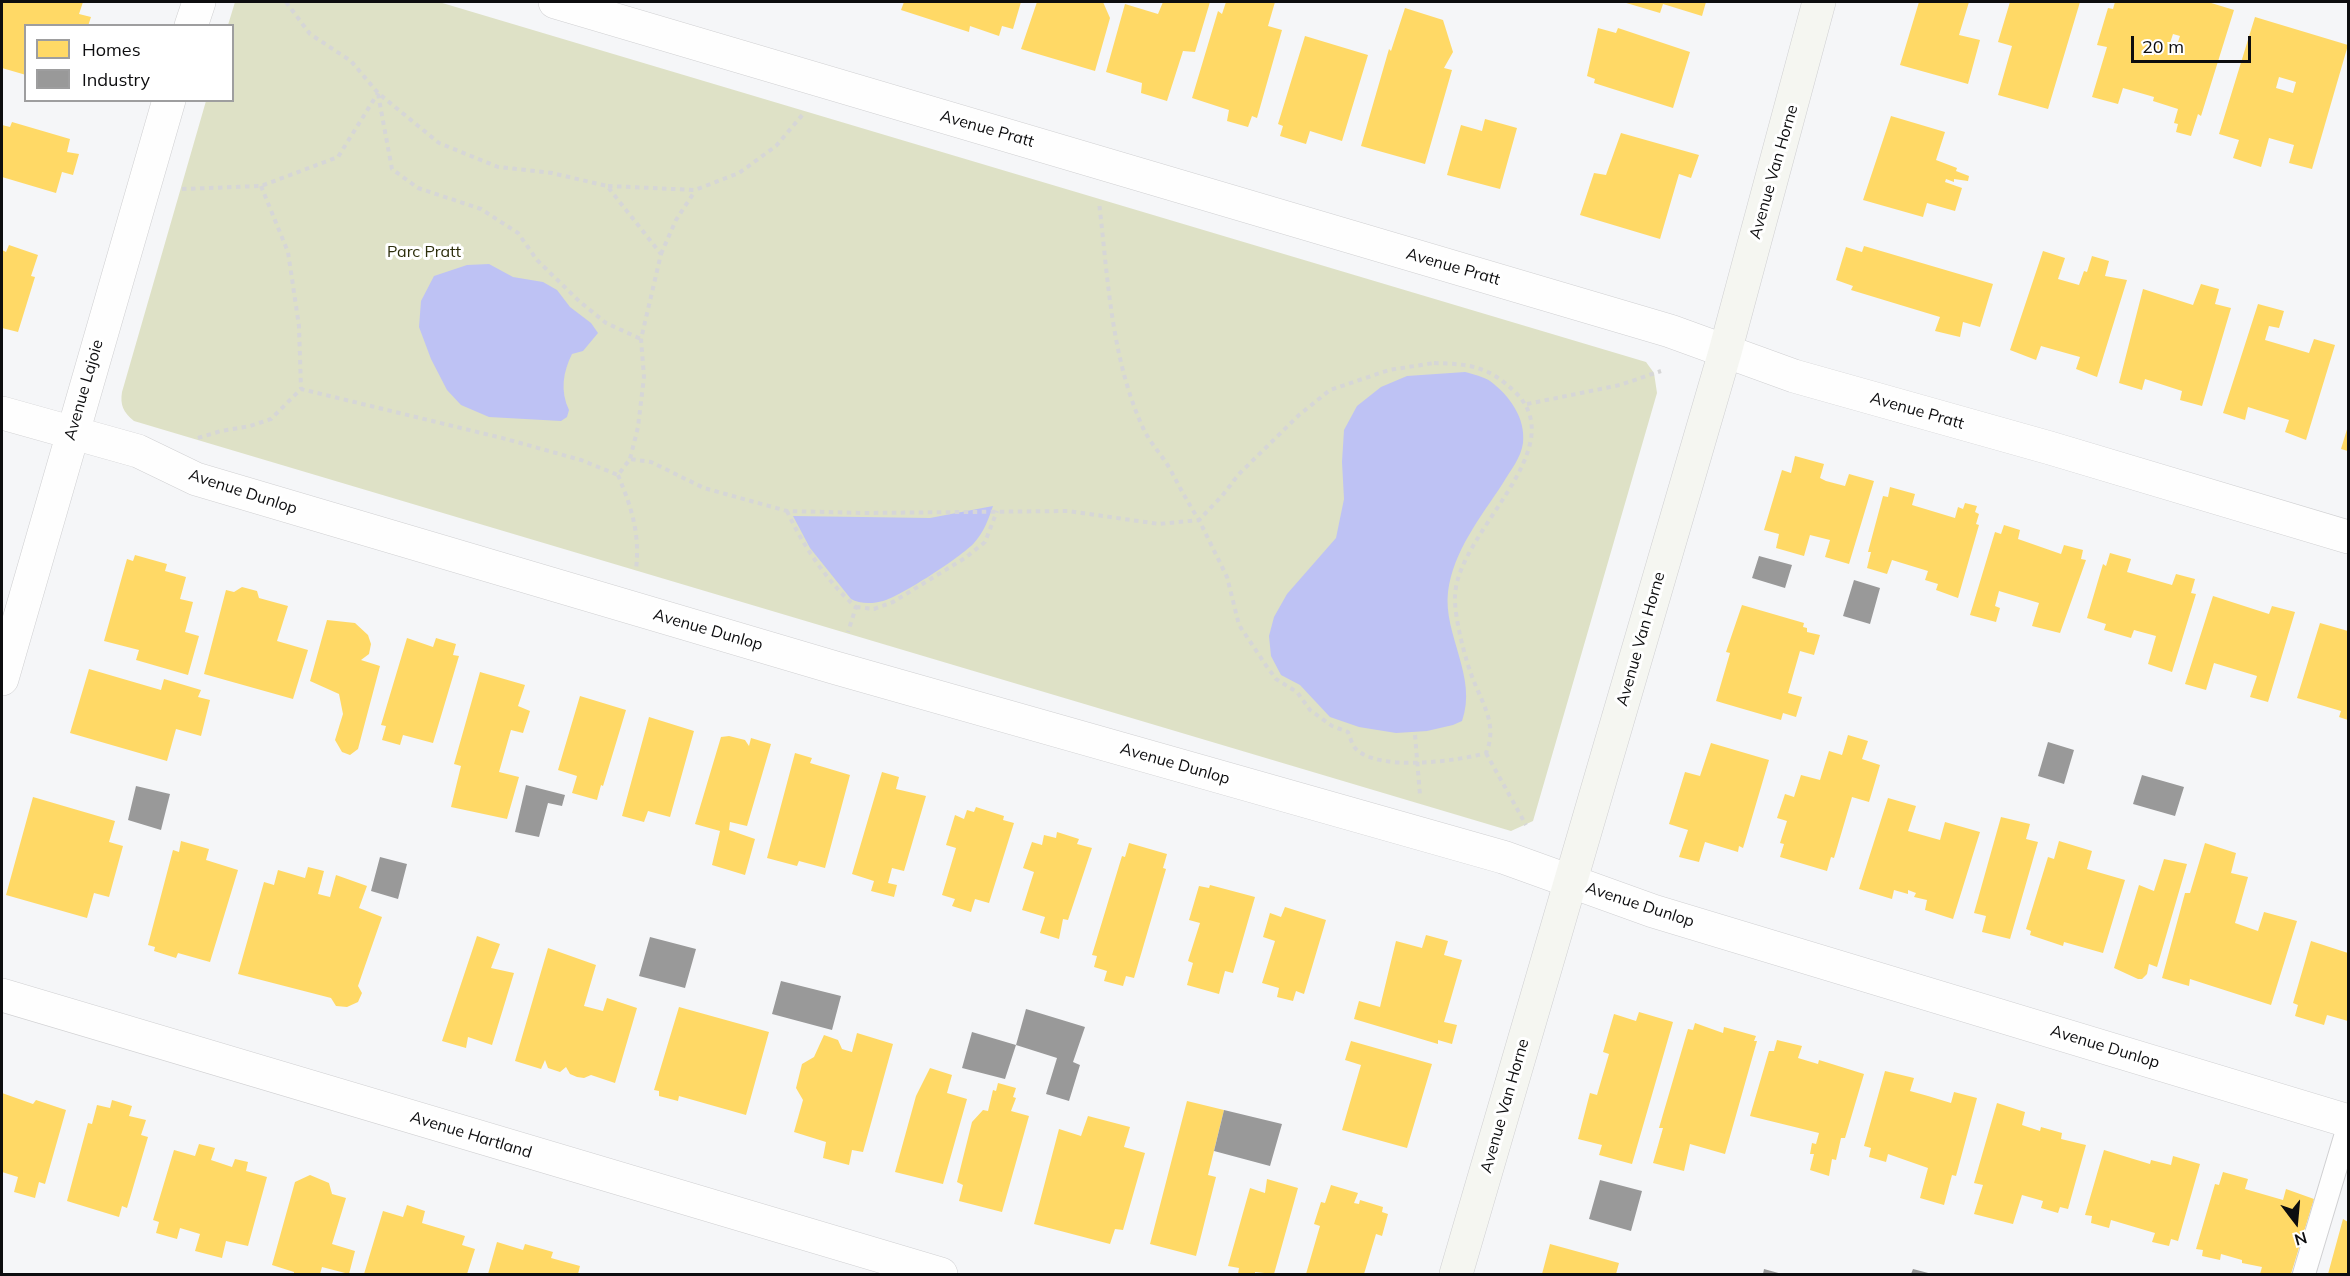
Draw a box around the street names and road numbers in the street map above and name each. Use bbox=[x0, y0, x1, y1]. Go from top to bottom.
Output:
street label: Avenue Van Horne bbox=[1746, 103, 1802, 241]
street label: Avenue Pratt bbox=[938, 106, 1036, 152]
street label: Avenue Pratt bbox=[1404, 244, 1502, 290]
street label: Avenue Lajoie bbox=[60, 338, 108, 442]
street label: Avenue Pratt bbox=[1868, 388, 1966, 434]
street label: Avenue Dunlop bbox=[186, 465, 300, 519]
street label: Avenue Van Horne bbox=[1613, 570, 1669, 708]
street label: Avenue Dunlop bbox=[651, 605, 765, 655]
street label: Avenue Dunlop bbox=[1118, 739, 1232, 789]
street label: Avenue Dunlop bbox=[1583, 878, 1697, 932]
street label: Avenue Dunlop bbox=[2048, 1021, 2162, 1073]
street label: Avenue Van Horne bbox=[1477, 1037, 1533, 1175]
street label: Avenue Hartland bbox=[408, 1107, 534, 1163]

